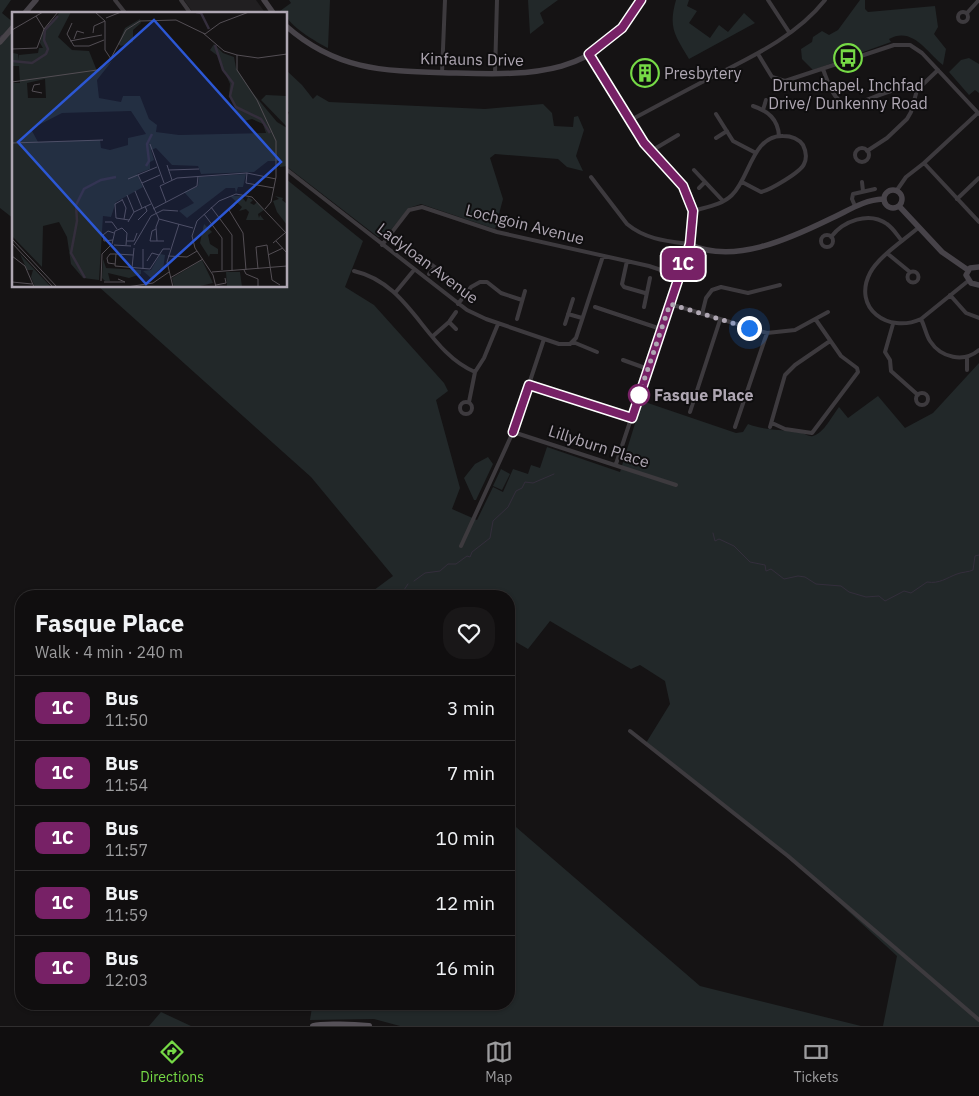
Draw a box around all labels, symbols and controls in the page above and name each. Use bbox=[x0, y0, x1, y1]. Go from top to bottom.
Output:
inset map bbox=[12, 12, 288, 288]
bus stop icon: Drumchapel, Inchfad Drive/ Dunkenny Road bbox=[833, 43, 863, 73]
street label: Kinfauns Drive bbox=[420, 48, 524, 70]
building icon: Presbytery bbox=[630, 58, 660, 88]
place label: Presbytery bbox=[664, 63, 741, 83]
place label: Drumchapel, Inchfad Drive/ Dunkenny Road bbox=[768, 75, 928, 113]
street label: Lochgoin Avenue bbox=[464, 200, 587, 248]
street label: Ladyloan Avenue bbox=[373, 218, 483, 308]
line badge: 1C bbox=[660, 248, 706, 280]
text: 1C bbox=[672, 252, 694, 275]
your location bbox=[737, 316, 762, 341]
marker: Fasque Place bbox=[628, 384, 650, 406]
place label: Fasque Place bbox=[654, 385, 754, 405]
street label: Lillyburn Place bbox=[546, 420, 652, 472]
text: Fasque Place bbox=[35, 607, 184, 639]
button: heart bbox=[443, 607, 495, 659]
text: Walk · 4 min · 240 m bbox=[35, 642, 183, 662]
text: Bus bbox=[105, 686, 139, 710]
text: 1C bbox=[51, 696, 74, 719]
text: 3 min bbox=[447, 696, 495, 720]
text: 11:50 bbox=[105, 710, 148, 730]
text: Bus bbox=[105, 751, 139, 775]
text: 1C bbox=[51, 761, 74, 784]
text: 7 min bbox=[447, 761, 495, 785]
text: 11:54 bbox=[105, 775, 148, 795]
text: Bus bbox=[105, 816, 139, 840]
text: 1C bbox=[51, 826, 74, 849]
text: 10 min bbox=[436, 826, 495, 850]
text: 11:57 bbox=[105, 840, 148, 860]
text: Bus bbox=[105, 881, 139, 905]
text: 1C bbox=[51, 891, 74, 914]
text: 12 min bbox=[436, 891, 495, 915]
text: 11:59 bbox=[105, 905, 148, 925]
text: Bus bbox=[105, 946, 139, 970]
text: 1C bbox=[51, 956, 74, 979]
text: 16 min bbox=[436, 956, 495, 980]
text: 12:03 bbox=[105, 970, 148, 990]
tab: Directions bbox=[140, 1038, 204, 1086]
tab: Map bbox=[485, 1038, 513, 1086]
tab: Tickets bbox=[794, 1038, 839, 1086]

